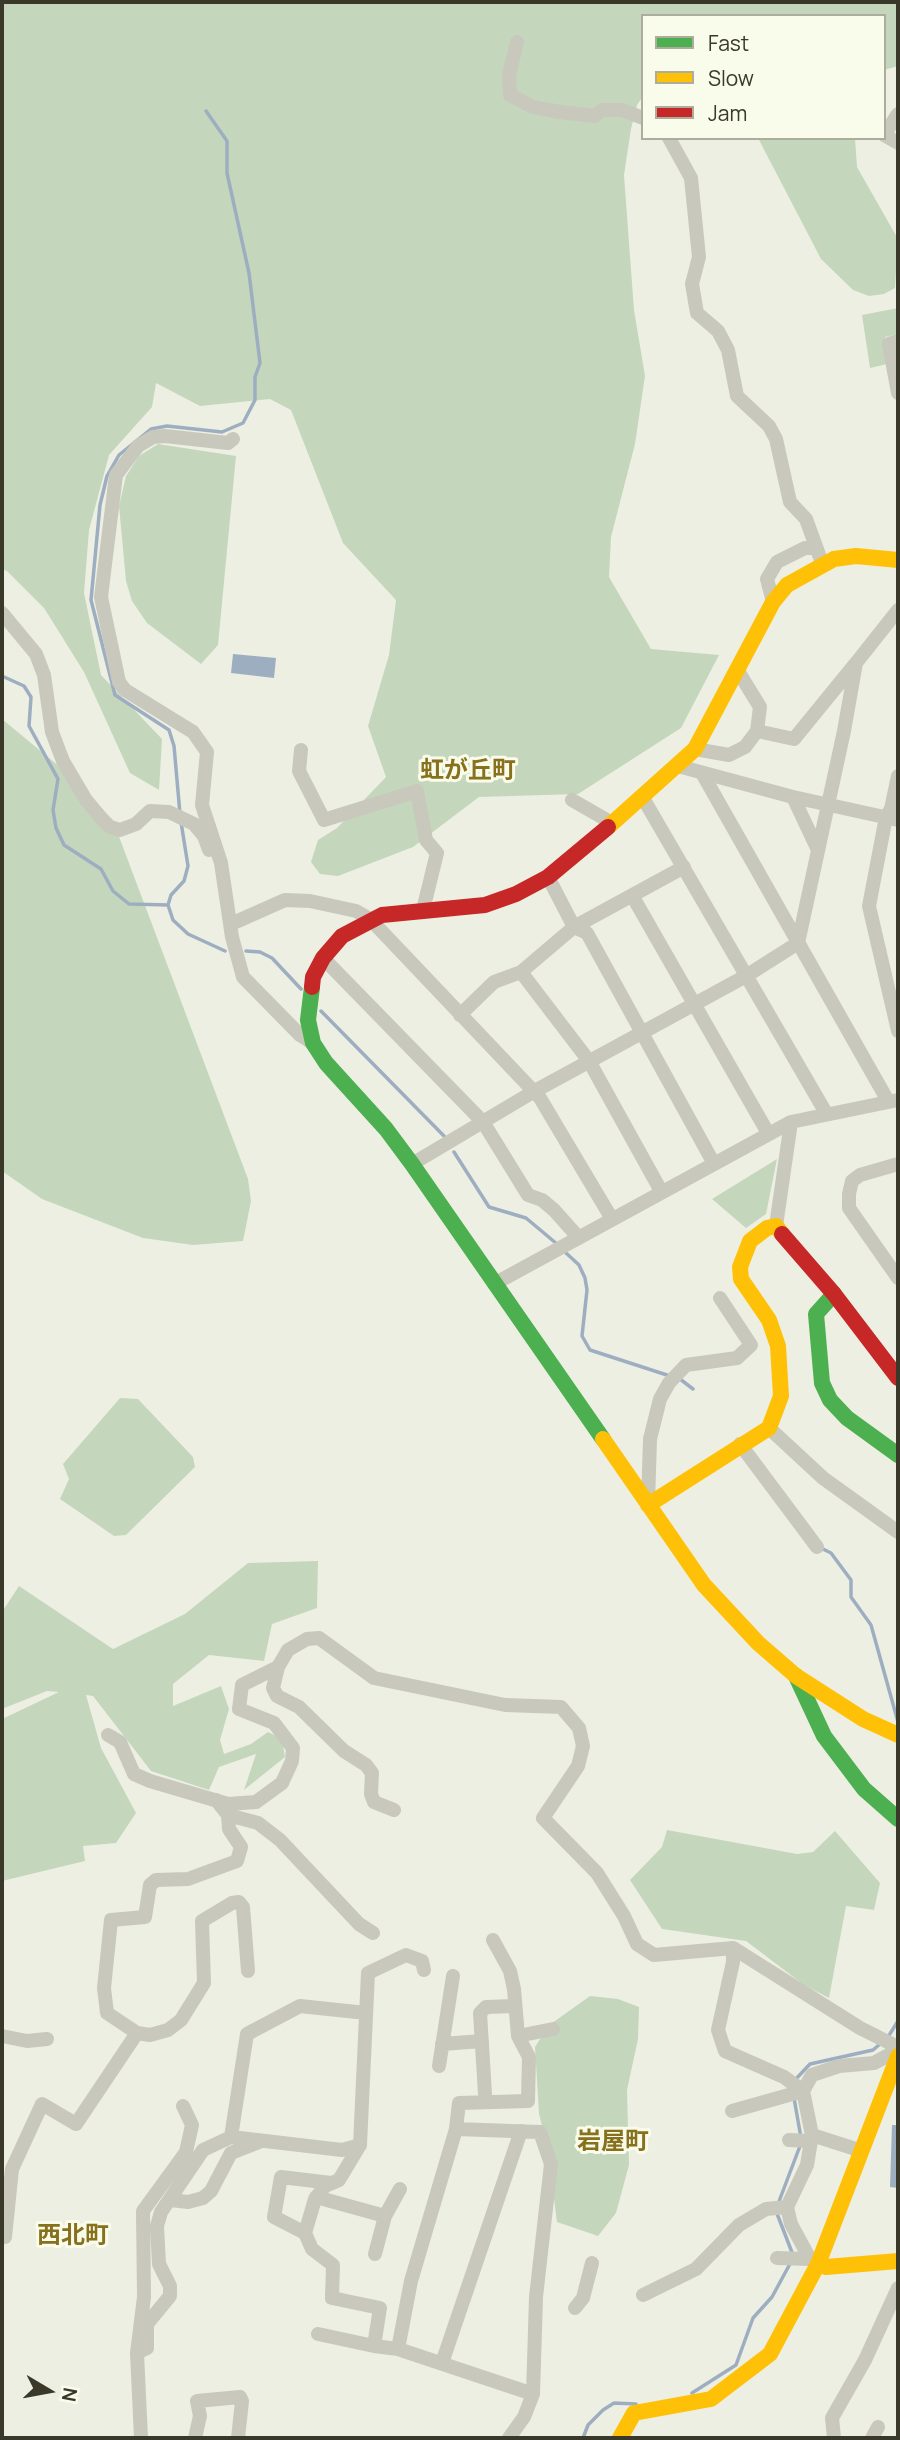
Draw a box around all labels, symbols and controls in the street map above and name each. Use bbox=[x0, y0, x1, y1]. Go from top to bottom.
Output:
legend bbox=[641, 14, 886, 140]
text: Fast bbox=[708, 29, 749, 57]
text: Slow bbox=[708, 64, 754, 92]
text: Jam bbox=[708, 99, 747, 127]
district label: 虹が丘町 bbox=[420, 757, 516, 785]
district label: 岩屋町 bbox=[577, 2128, 649, 2156]
district label: 西北町 bbox=[37, 2222, 109, 2250]
north arrow bbox=[14, 2356, 84, 2426]
text: N bbox=[56, 2386, 84, 2404]

